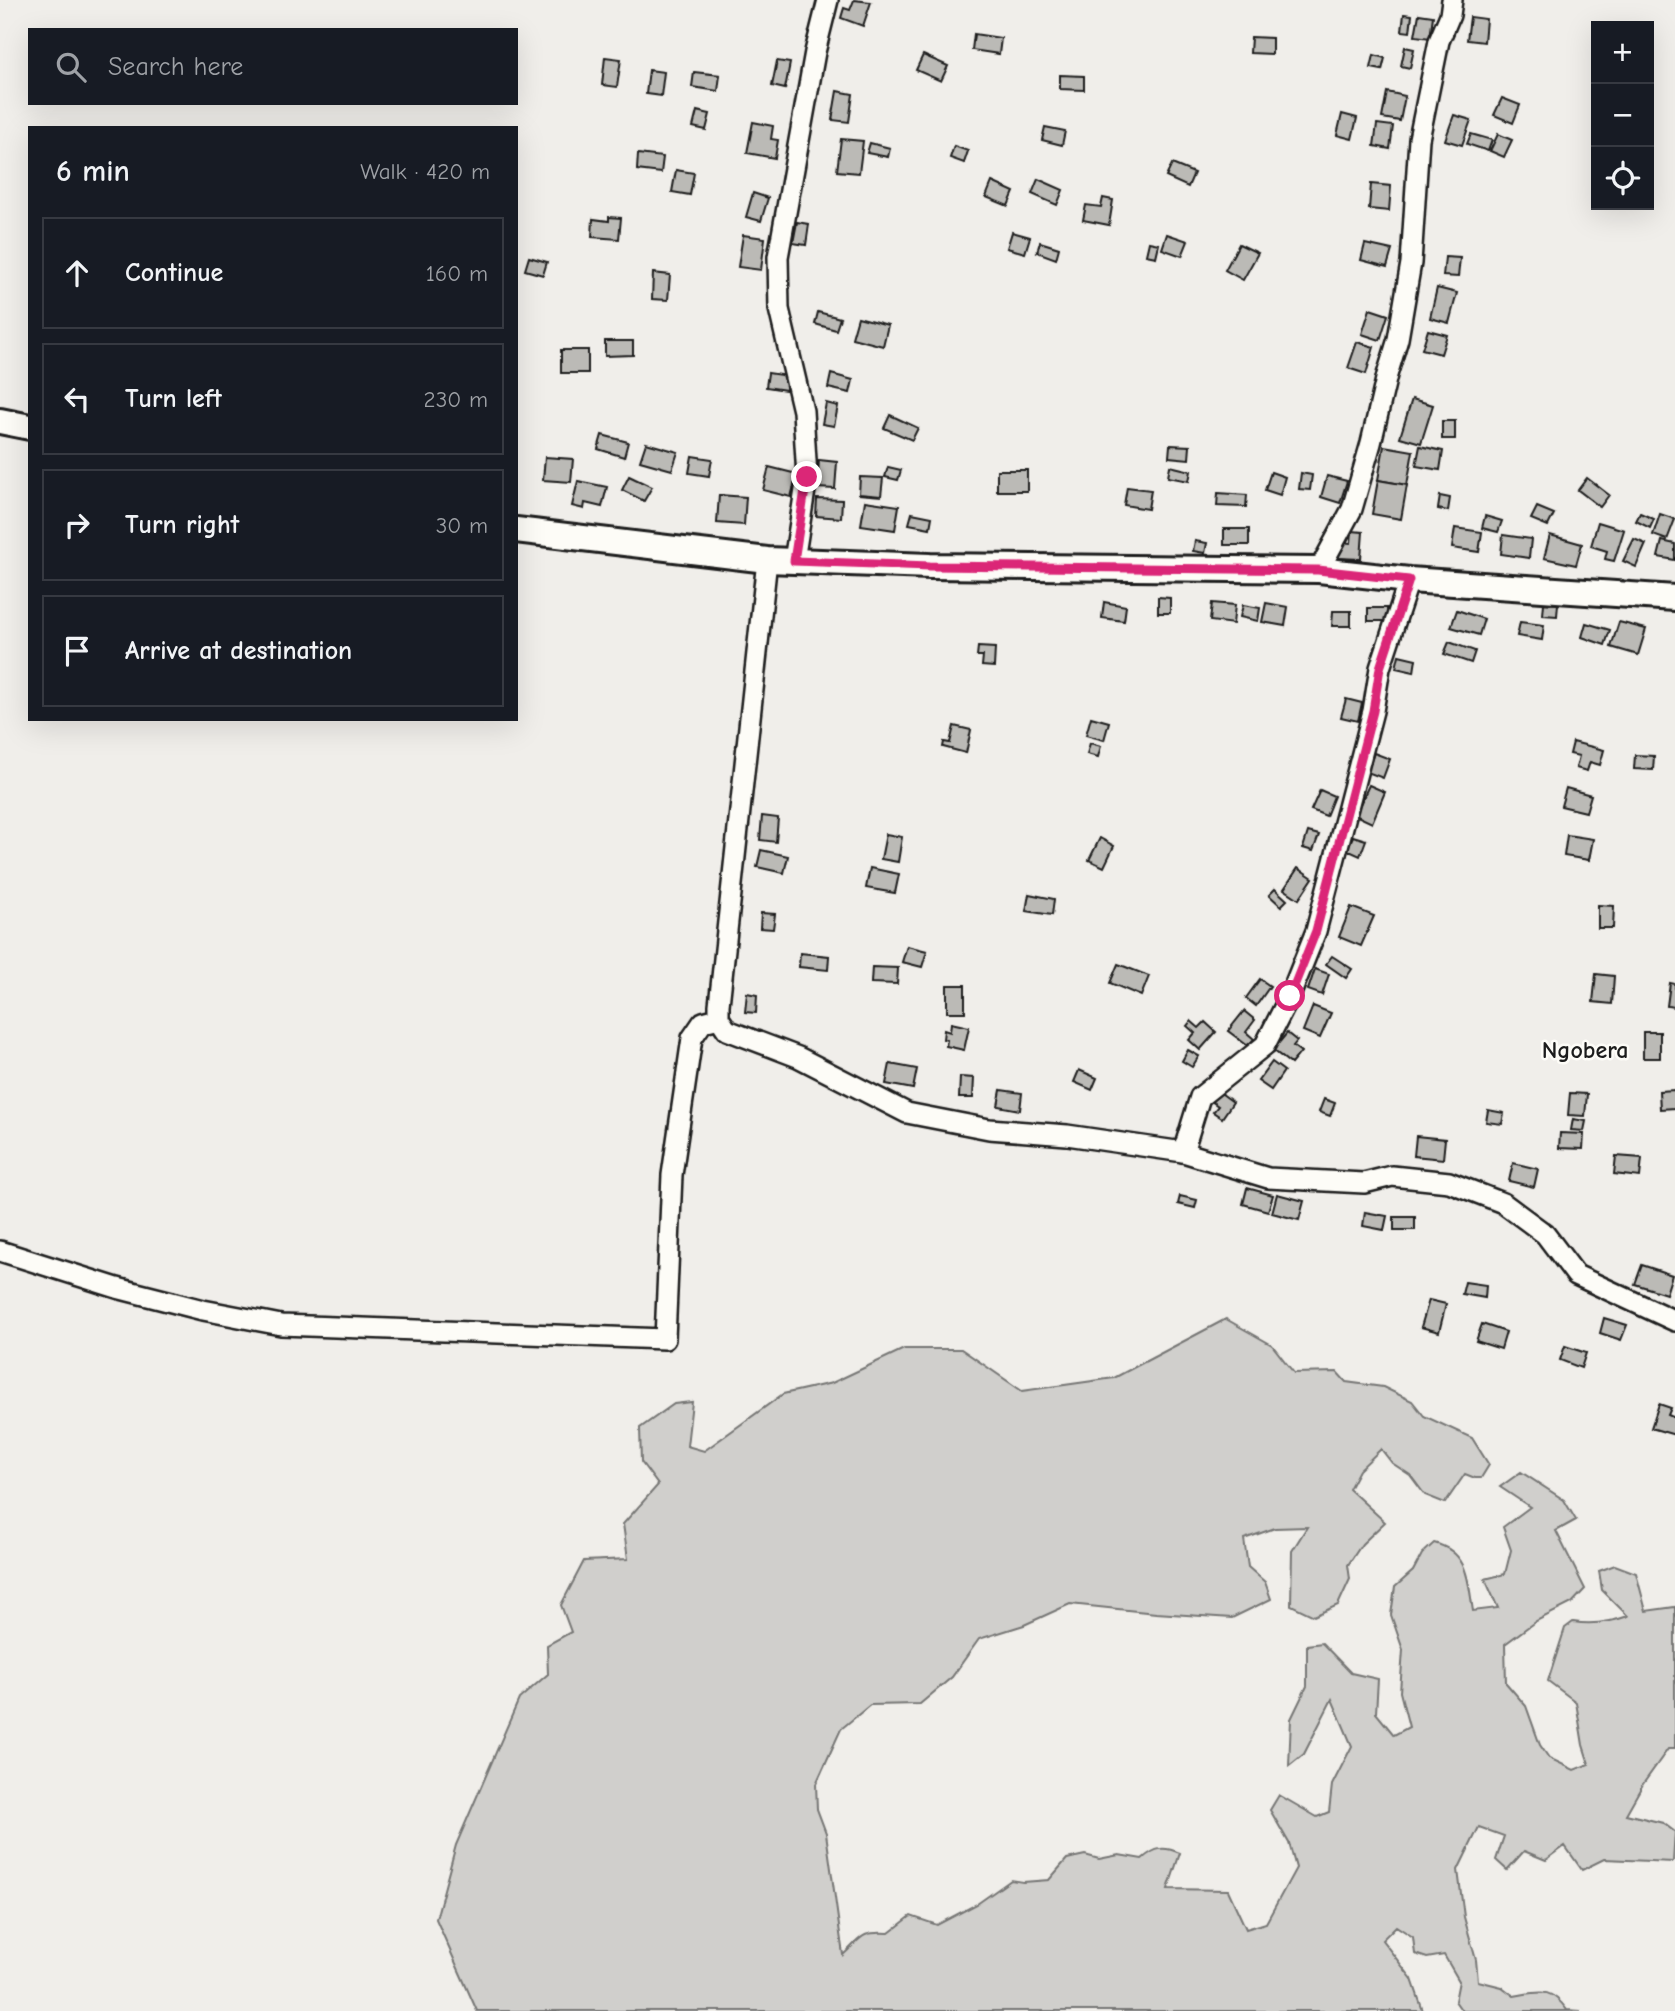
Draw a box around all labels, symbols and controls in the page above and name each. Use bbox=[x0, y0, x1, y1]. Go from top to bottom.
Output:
map controls bbox=[1591, 21, 1654, 210]
button: + bbox=[1591, 21, 1654, 84]
search box bbox=[28, 28, 518, 105]
icon: search bbox=[52, 48, 90, 86]
text: Search here bbox=[108, 52, 243, 82]
button: − bbox=[1591, 84, 1654, 147]
button: locate bbox=[1591, 147, 1654, 210]
text: 6 min bbox=[56, 154, 130, 189]
text: Walk · 420 m bbox=[360, 158, 490, 185]
icon: ahead bbox=[58, 254, 96, 292]
text: Continue bbox=[125, 258, 223, 288]
text: 160 m bbox=[426, 260, 488, 287]
icon: left bbox=[58, 380, 96, 418]
text: Turn left bbox=[125, 384, 222, 414]
text: 230 m bbox=[424, 386, 488, 413]
route end bbox=[791, 461, 822, 492]
icon: right bbox=[58, 506, 96, 544]
text: Turn right bbox=[125, 510, 239, 540]
text: 30 m bbox=[436, 512, 488, 539]
icon: arrive bbox=[58, 632, 96, 670]
text: Arrive at destination bbox=[125, 636, 352, 666]
route start bbox=[1274, 980, 1305, 1011]
district label: Ngobera bbox=[1542, 1036, 1628, 1064]

